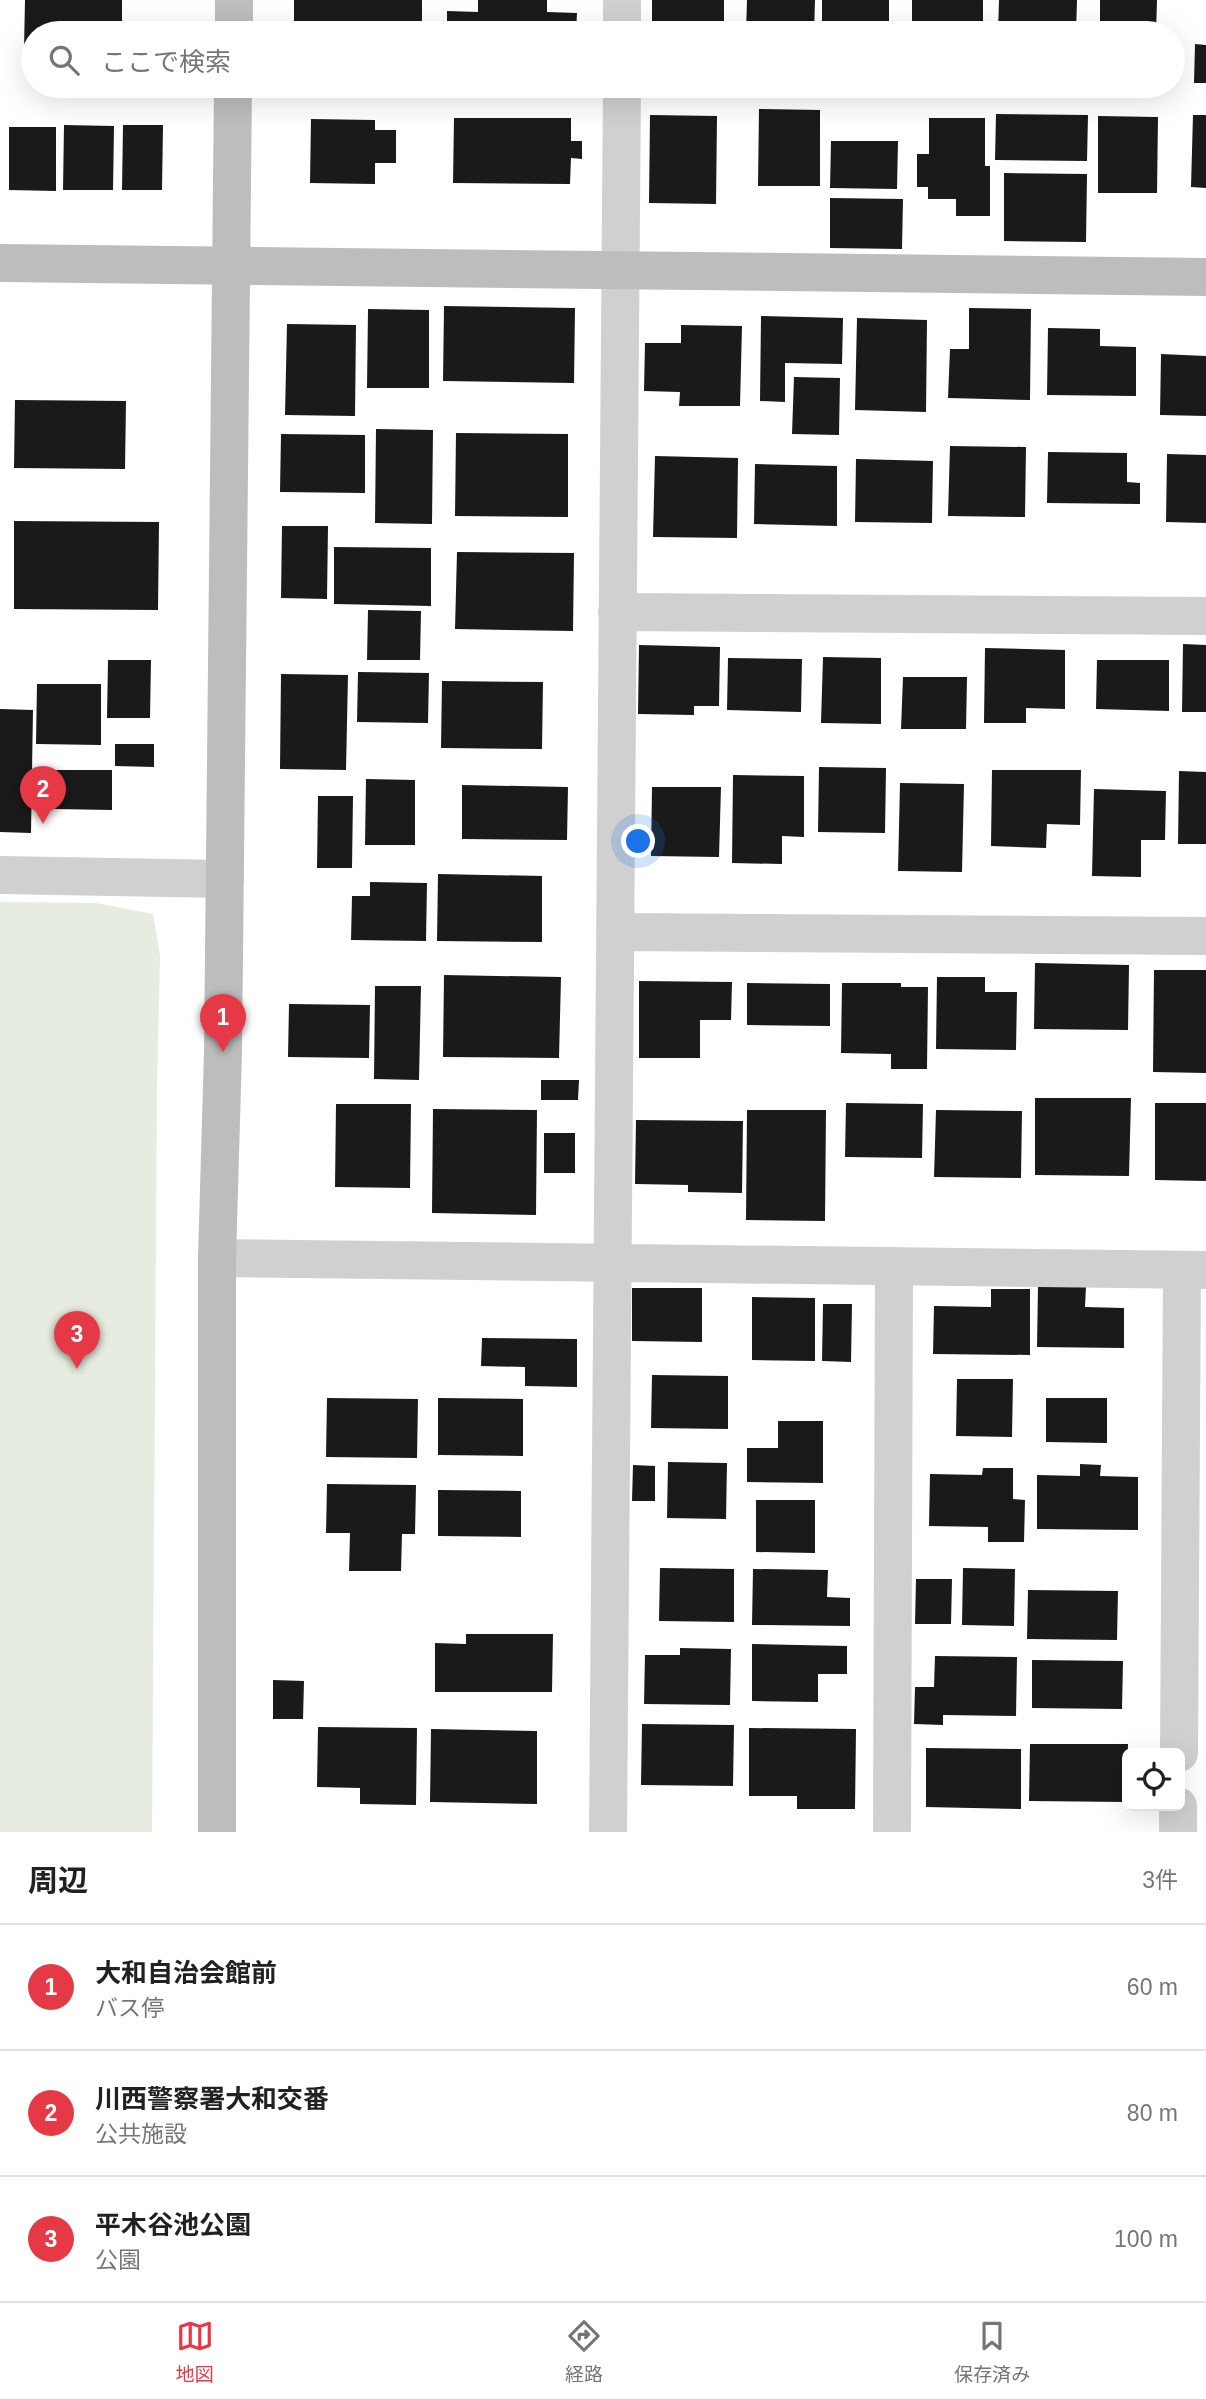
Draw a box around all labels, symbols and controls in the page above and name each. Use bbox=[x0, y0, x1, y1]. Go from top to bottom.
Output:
search box bbox=[21, 21, 1185, 98]
icon: search bbox=[45, 41, 83, 79]
text: ここで検索 bbox=[101, 47, 231, 77]
pin: 2 bbox=[20, 766, 66, 824]
your location bbox=[621, 824, 655, 858]
pin: 1 bbox=[200, 994, 246, 1052]
pin: 3 bbox=[54, 1311, 100, 1369]
map controls bbox=[1122, 1748, 1185, 1811]
button: locate bbox=[1122, 1748, 1185, 1811]
text: 周辺 bbox=[28, 1864, 88, 1897]
text: 3件 bbox=[1142, 1867, 1178, 1893]
text: 大和自治会館前 bbox=[95, 1958, 277, 1988]
text: 1 bbox=[45, 1974, 57, 2000]
text: 60 m bbox=[1127, 1974, 1178, 2000]
text: バス停 bbox=[95, 1995, 164, 2021]
text: 川西警察署大和交番 bbox=[95, 2084, 329, 2114]
text: 2 bbox=[45, 2100, 57, 2126]
text: 80 m bbox=[1127, 2100, 1178, 2126]
text: 公共施設 bbox=[95, 2121, 187, 2147]
text: 平木谷池公園 bbox=[95, 2210, 251, 2240]
text: 3 bbox=[45, 2226, 57, 2252]
text: 100 m bbox=[1114, 2226, 1178, 2252]
text: 公園 bbox=[95, 2247, 141, 2273]
tab: 地図 bbox=[176, 2317, 214, 2386]
tab: 経路 bbox=[565, 2317, 603, 2386]
tab: 保存済み bbox=[954, 2317, 1030, 2386]

